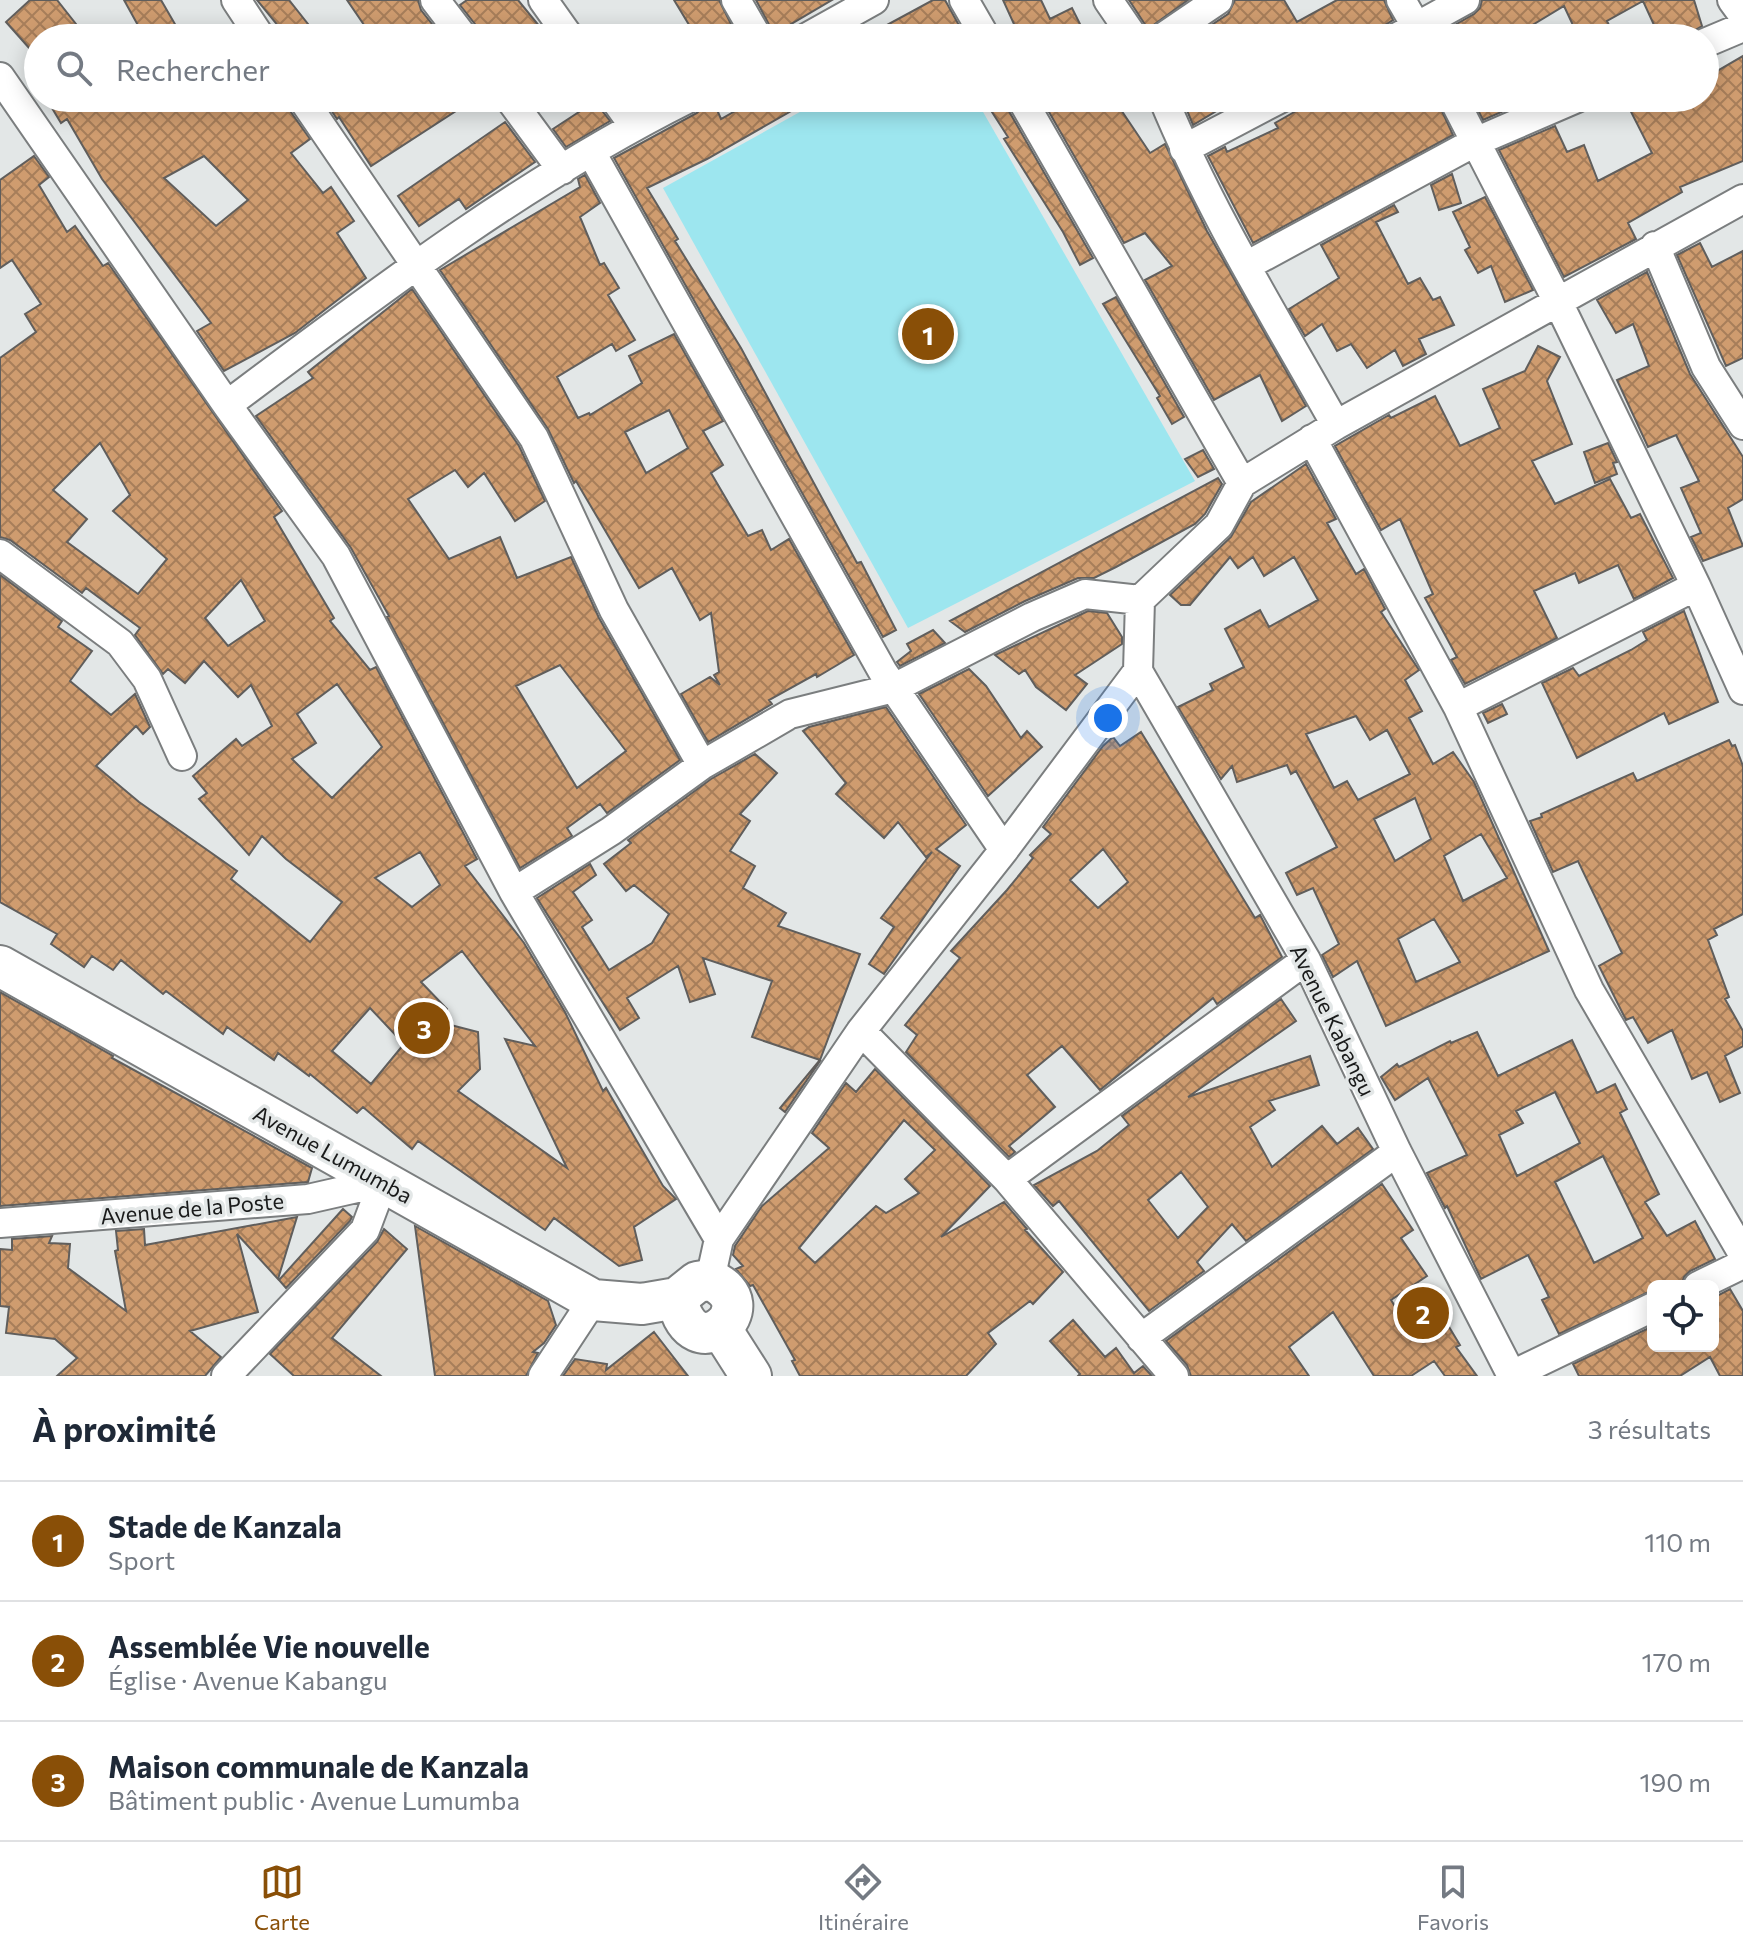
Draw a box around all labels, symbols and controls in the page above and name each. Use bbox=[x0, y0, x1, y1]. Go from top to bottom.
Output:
search box bbox=[24, 24, 1719, 112]
icon: search bbox=[52, 46, 96, 90]
text: Rechercher bbox=[116, 50, 270, 87]
pin: 1 bbox=[902, 304, 954, 364]
your location bbox=[1088, 698, 1128, 738]
street label: Avenue Kabangu bbox=[1285, 940, 1381, 1100]
pin: 3 bbox=[398, 998, 450, 1058]
street label: Avenue Lumumba bbox=[249, 1099, 417, 1209]
street label: Avenue de la Poste bbox=[99, 1187, 285, 1229]
map controls bbox=[1647, 1280, 1719, 1352]
button: locate bbox=[1647, 1280, 1719, 1352]
pin: 2 bbox=[1397, 1283, 1449, 1343]
text: À proximité bbox=[32, 1407, 216, 1449]
text: 3 résultats bbox=[1588, 1413, 1711, 1444]
text: Stade de Kanzala bbox=[108, 1507, 342, 1544]
text: 1 bbox=[52, 1526, 64, 1557]
text: 110 m bbox=[1644, 1526, 1711, 1557]
text: Sport bbox=[108, 1544, 175, 1575]
text: Assemblée Vie nouvelle bbox=[108, 1627, 430, 1664]
text: 2 bbox=[51, 1646, 65, 1677]
text: 170 m bbox=[1642, 1646, 1711, 1677]
text: Église · Avenue Kabangu bbox=[108, 1664, 388, 1695]
text: Maison communale de Kanzala bbox=[108, 1747, 529, 1784]
text: 3 bbox=[50, 1766, 66, 1797]
text: 190 m bbox=[1639, 1766, 1711, 1797]
text: Bâtiment public · Avenue Lumumba bbox=[108, 1784, 520, 1815]
tab: Carte bbox=[254, 1860, 310, 1935]
tab: Itinéraire bbox=[818, 1860, 909, 1935]
tab: Favoris bbox=[1417, 1860, 1489, 1935]

